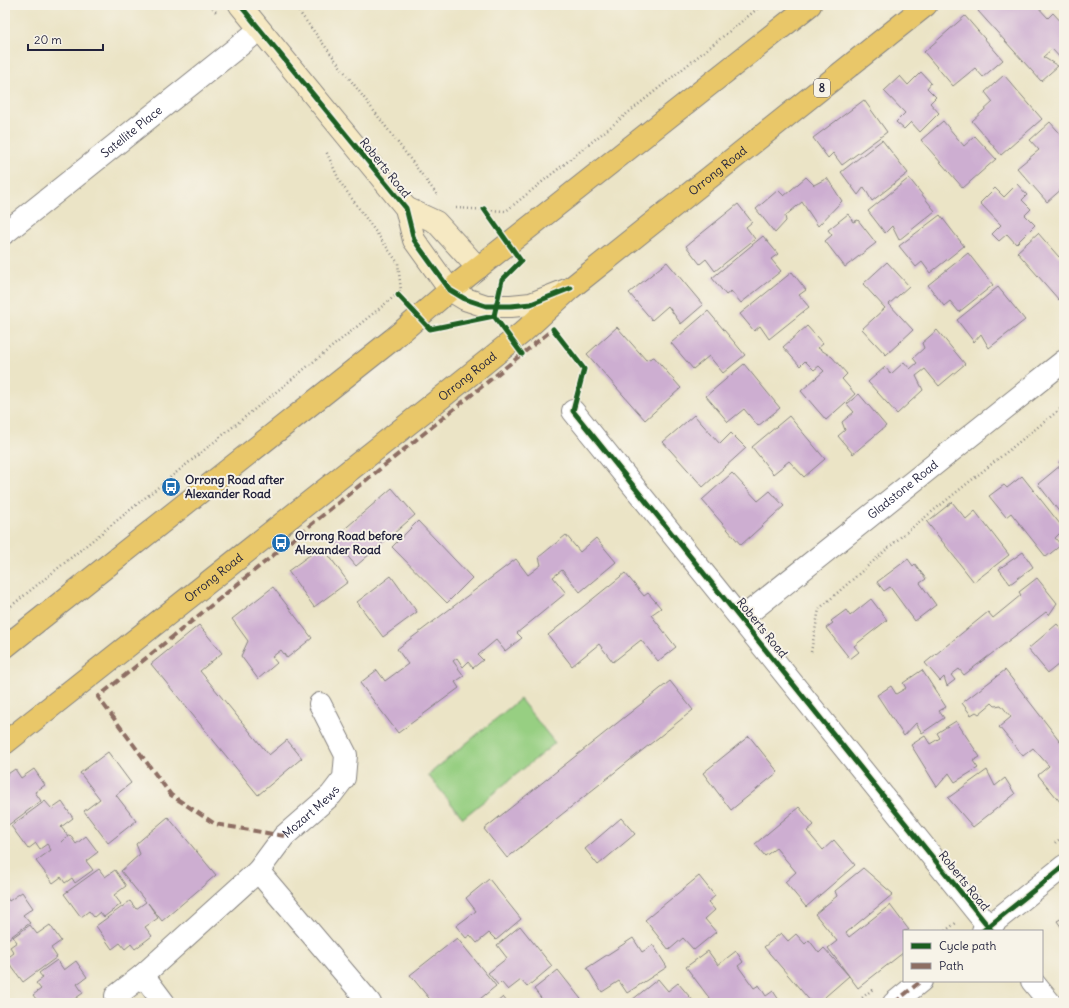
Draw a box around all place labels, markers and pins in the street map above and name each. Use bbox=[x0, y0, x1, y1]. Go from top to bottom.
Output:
place label: Orrong Road after Alexander Road bbox=[185, 472, 284, 501]
bus stop icon: Orrong Road after Alexander Road bbox=[160, 476, 182, 498]
place label: Orrong Road before Alexander Road bbox=[295, 528, 403, 557]
bus stop icon: Orrong Road before Alexander Road bbox=[270, 532, 292, 554]

